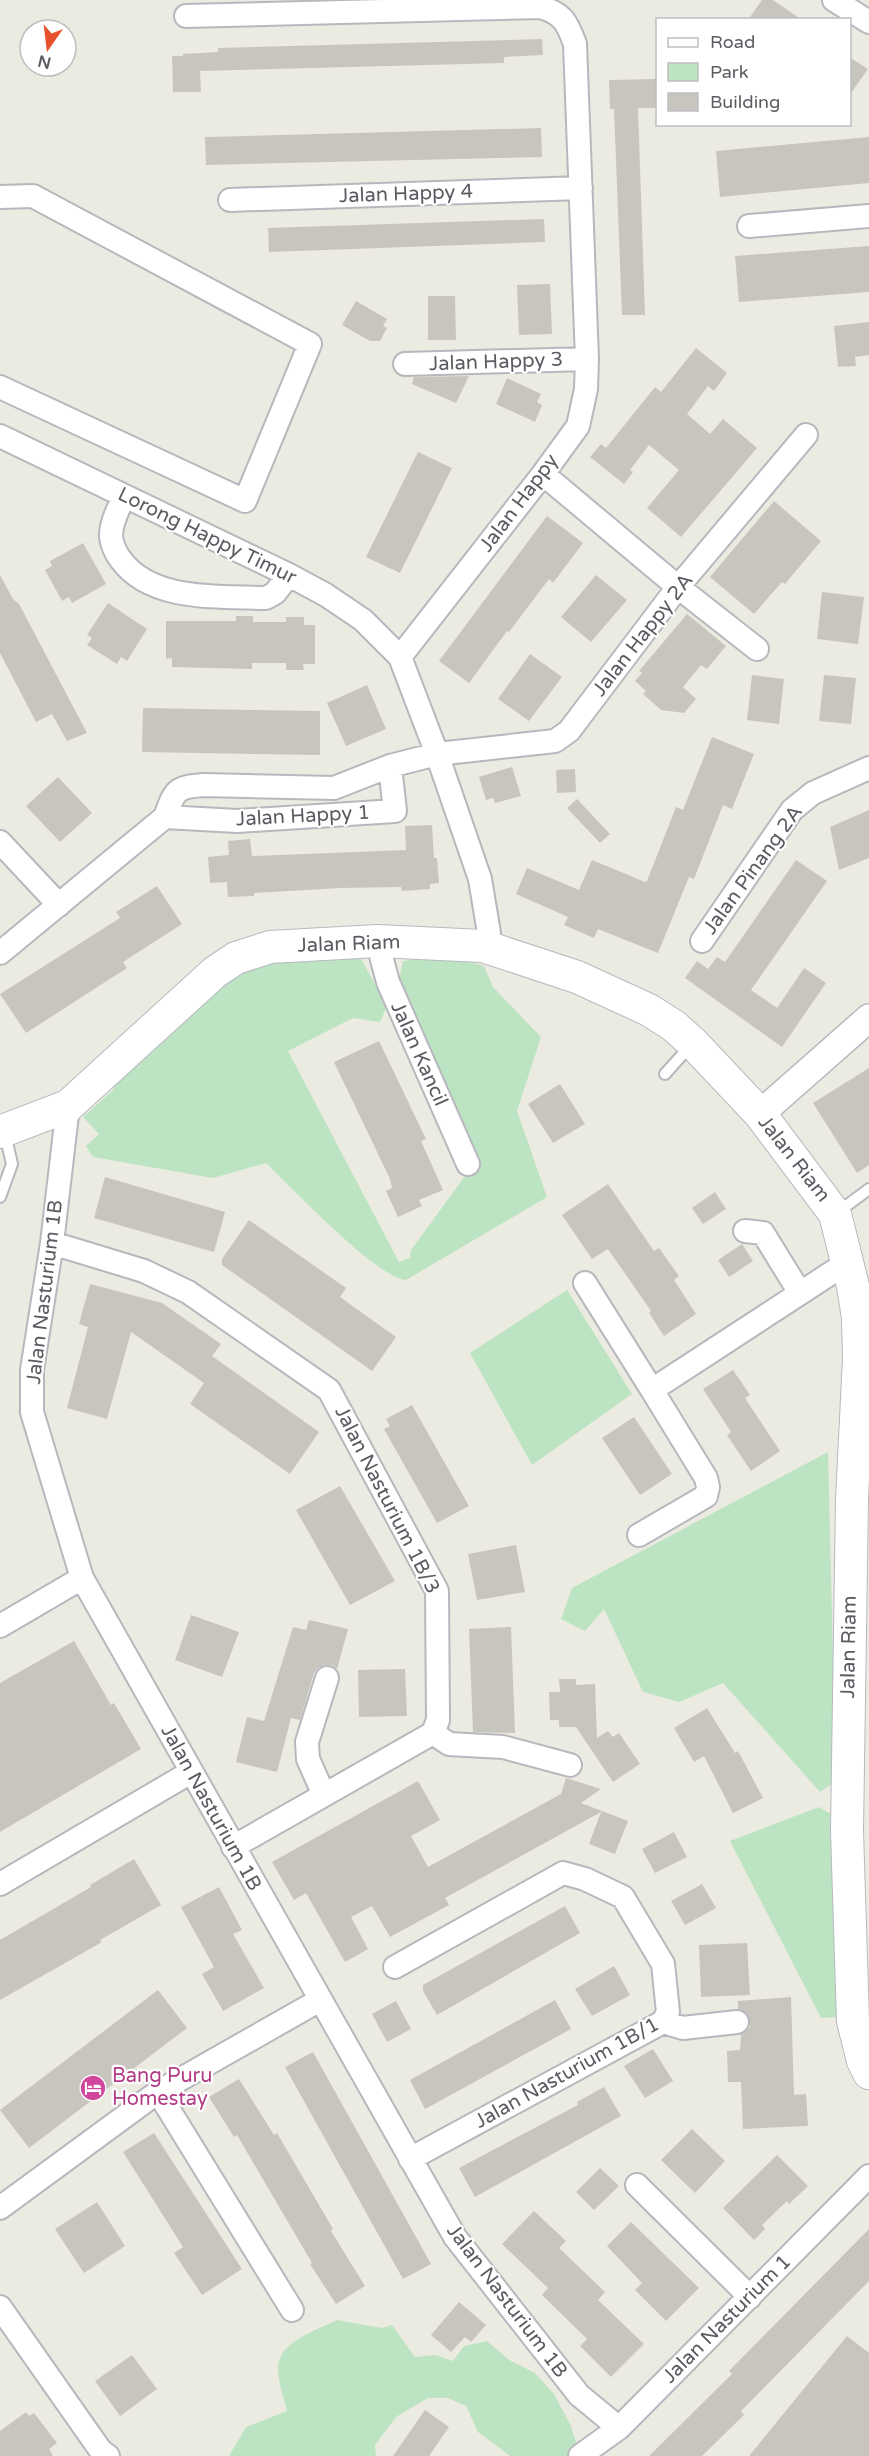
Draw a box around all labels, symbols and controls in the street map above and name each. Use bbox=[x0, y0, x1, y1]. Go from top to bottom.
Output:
north arrow bbox=[18, 18, 78, 78]
legend bbox=[656, 18, 851, 126]
text: Road bbox=[710, 31, 755, 53]
text: N bbox=[36, 50, 53, 73]
text: Park bbox=[710, 61, 749, 83]
text: Building bbox=[710, 91, 780, 113]
street label: Jalan Happy 4 bbox=[339, 180, 473, 208]
street label: Jalan Happy 3 bbox=[429, 348, 563, 376]
street label: Jalan Happy bbox=[474, 449, 564, 557]
street label: Lorong Happy Timur bbox=[114, 482, 300, 590]
street label: Jalan Happy 2A bbox=[588, 569, 698, 701]
street label: Jalan Happy 1 bbox=[235, 801, 371, 831]
street label: Jalan Pinang 2A bbox=[698, 801, 808, 939]
street label: Jalan Riam bbox=[297, 930, 401, 958]
street label: Jalan Kancil bbox=[385, 998, 453, 1110]
street label: Jalan Riam bbox=[753, 1111, 835, 1207]
street label: Jalan Nasturium 1B bbox=[22, 1198, 68, 1386]
street label: Jalan Nasturium 1B/3 bbox=[329, 1402, 445, 1598]
street label: Jalan Riam bbox=[836, 1595, 862, 1699]
street label: Jalan Nasturium 1B bbox=[156, 1721, 266, 1895]
street label: Jalan Nasturium 1B/1 bbox=[471, 2012, 663, 2134]
place label: Bang Puru Homestay bbox=[112, 2064, 212, 2111]
hotel icon: Bang Puru Homestay bbox=[78, 2073, 108, 2103]
street label: Jalan Nasturium 1B bbox=[442, 2220, 572, 2382]
street label: Jalan Nasturium 1 bbox=[658, 2250, 796, 2388]

